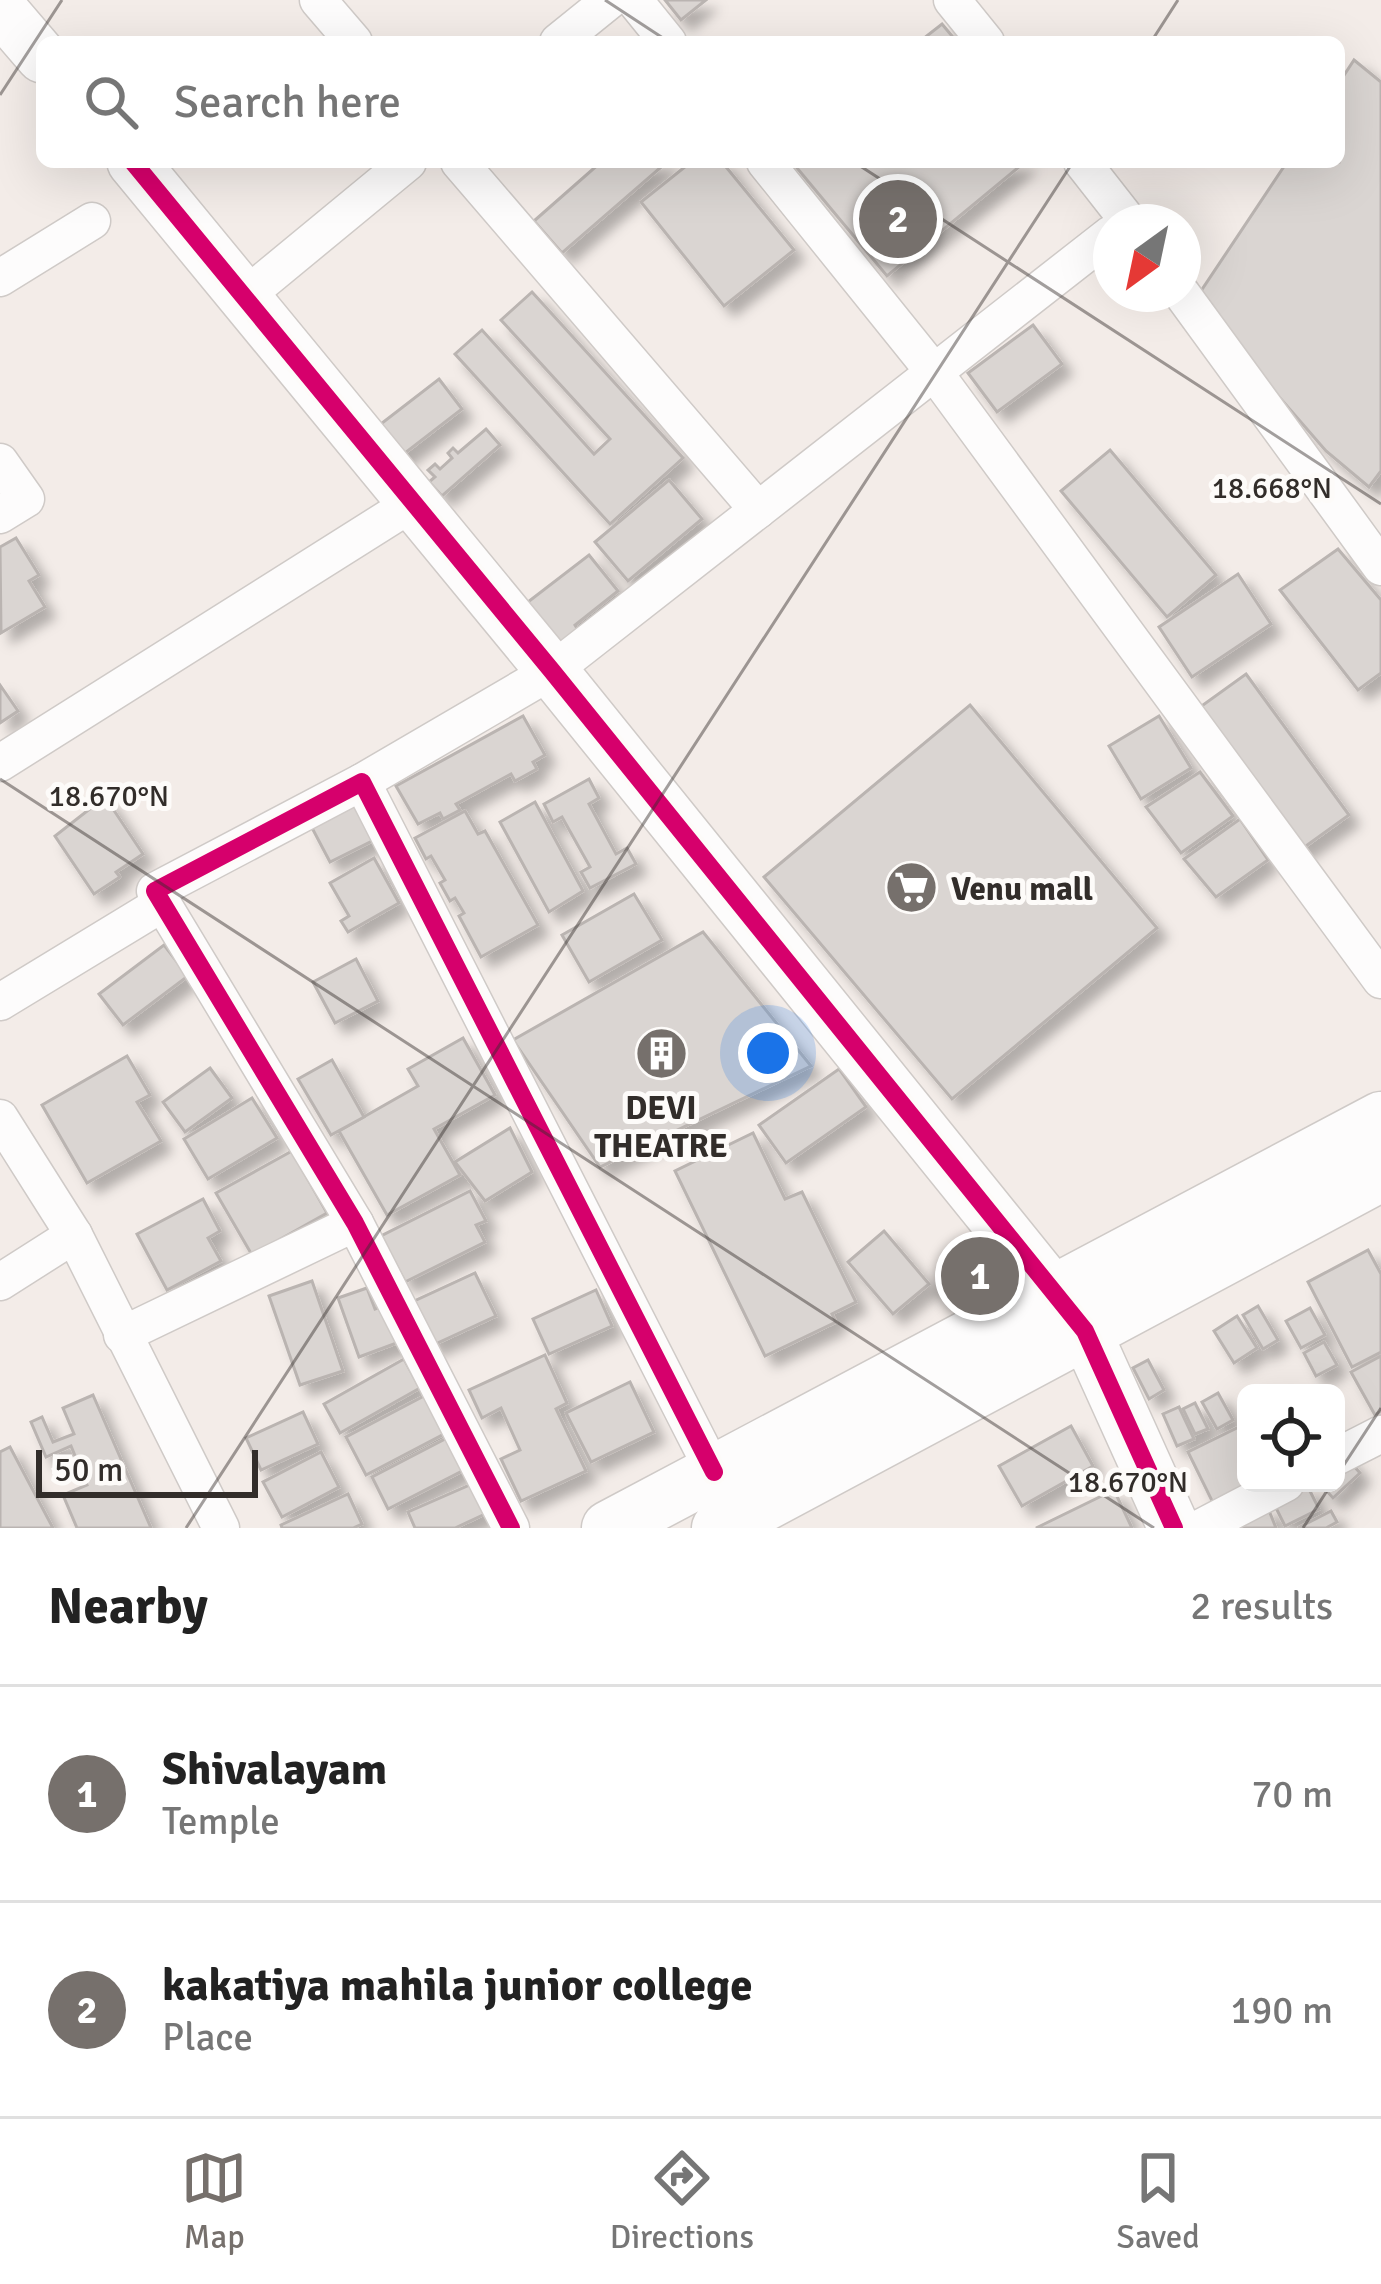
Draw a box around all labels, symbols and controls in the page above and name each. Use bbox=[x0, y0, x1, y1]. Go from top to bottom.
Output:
search box bbox=[36, 36, 1345, 168]
icon: search bbox=[78, 69, 144, 135]
text: Search here bbox=[174, 75, 401, 130]
pin: 2 bbox=[859, 174, 937, 264]
north arrow bbox=[1093, 204, 1201, 312]
text: 18.668°N bbox=[1212, 470, 1332, 507]
text: 18.670°N bbox=[49, 778, 169, 815]
supermarket icon: Venu mall bbox=[884, 860, 940, 916]
place label: Venu mall bbox=[951, 869, 1093, 910]
your location bbox=[738, 1023, 798, 1083]
building icon: DEVI THEATRE bbox=[633, 1025, 689, 1081]
place label: DEVI THEATRE bbox=[594, 1088, 728, 1167]
pin: 1 bbox=[941, 1231, 1019, 1321]
map controls bbox=[1237, 1384, 1345, 1492]
button: locate bbox=[1237, 1384, 1345, 1492]
scale bar bbox=[36, 1444, 258, 1497]
text: 50 m bbox=[54, 1450, 123, 1491]
text: 18.670°N bbox=[1068, 1464, 1188, 1501]
text: Nearby bbox=[48, 1575, 208, 1638]
text: 2 results bbox=[1190, 1582, 1333, 1630]
text: Shivalayam bbox=[162, 1742, 387, 1797]
text: 1 bbox=[76, 1770, 98, 1818]
text: 70 m bbox=[1251, 1770, 1333, 1818]
text: Temple bbox=[162, 1797, 280, 1845]
text: kakatiya mahila junior college bbox=[162, 1958, 753, 2013]
text: 2 bbox=[76, 1986, 98, 2034]
text: 190 m bbox=[1230, 1986, 1333, 2034]
text: Place bbox=[162, 2013, 253, 2061]
tab: Map bbox=[181, 2145, 247, 2258]
tab: Directions bbox=[610, 2145, 754, 2258]
tab: Saved bbox=[1117, 2145, 1200, 2258]

